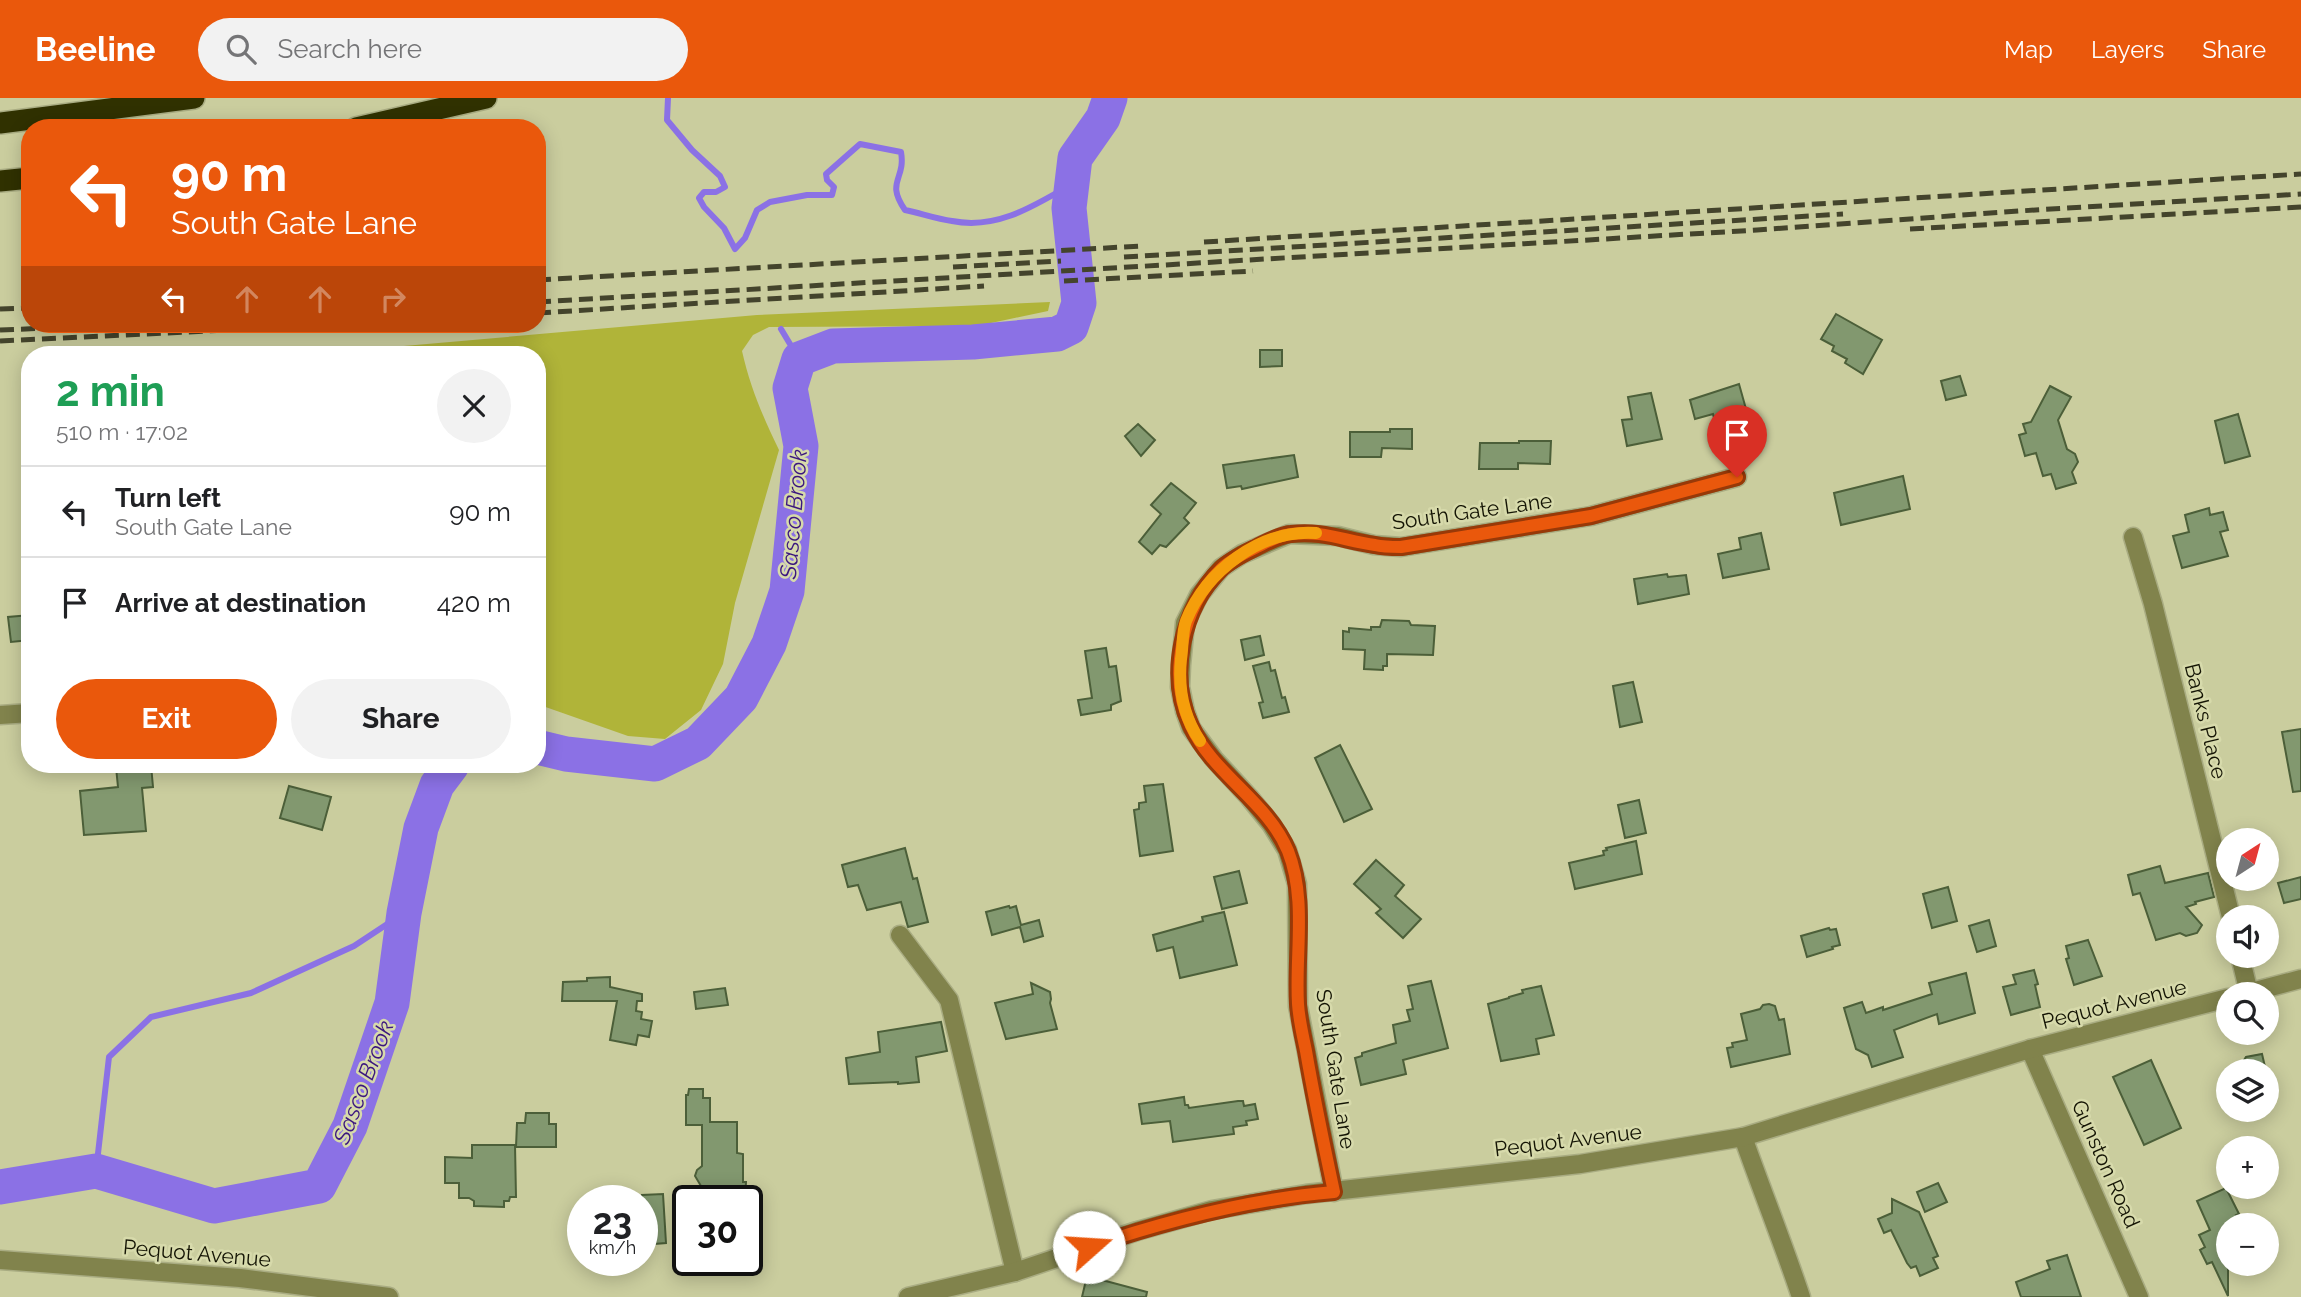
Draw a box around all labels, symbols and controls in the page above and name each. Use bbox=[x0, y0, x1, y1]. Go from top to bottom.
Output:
search box bbox=[198, 18, 688, 81]
text: Beeline bbox=[35, 30, 156, 69]
icon: search bbox=[222, 30, 260, 68]
text: Search here bbox=[278, 34, 422, 64]
text: Map bbox=[2004, 35, 2053, 64]
text: Layers bbox=[2091, 35, 2164, 64]
text: Share bbox=[2202, 35, 2266, 64]
text: 90 m bbox=[171, 145, 287, 202]
icon: left bbox=[56, 147, 147, 238]
text: South Gate Lane bbox=[171, 204, 417, 241]
icon: left bbox=[155, 280, 193, 318]
icon: ahead bbox=[228, 280, 266, 318]
icon: ahead bbox=[301, 280, 339, 318]
icon: right bbox=[374, 280, 412, 318]
text: 2 min bbox=[56, 367, 165, 416]
button: close bbox=[437, 369, 511, 443]
pin bbox=[1707, 405, 1767, 477]
icon: arrive bbox=[1718, 416, 1756, 454]
text: 510 m · 17:02 bbox=[56, 418, 188, 445]
water label: Sasco Brook bbox=[774, 448, 812, 581]
text: Turn left bbox=[115, 483, 221, 513]
street label: South Gate Lane bbox=[1390, 487, 1554, 535]
icon: left bbox=[56, 493, 94, 531]
text: 90 m bbox=[449, 497, 511, 527]
text: South Gate Lane bbox=[115, 513, 292, 540]
icon: arrive bbox=[56, 584, 94, 622]
text: Arrive at destination bbox=[115, 588, 366, 618]
text: 420 m bbox=[437, 588, 511, 618]
street label: Banks Place bbox=[2180, 661, 2232, 781]
button: Exit bbox=[56, 679, 277, 759]
button: Share bbox=[291, 679, 511, 759]
north arrow bbox=[2216, 828, 2278, 891]
map controls bbox=[2216, 828, 2279, 1276]
button: sound bbox=[2216, 905, 2279, 968]
street label: Pequot Avenue bbox=[2039, 974, 2189, 1034]
button: search bbox=[2216, 982, 2279, 1045]
street label: South Gate Lane bbox=[1311, 987, 1361, 1151]
water label: Sasco Brook bbox=[327, 1017, 399, 1148]
button: layers bbox=[2216, 1059, 2279, 1122]
street label: Gunston Road bbox=[2067, 1096, 2145, 1232]
street label: Pequot Avenue bbox=[1493, 1119, 1643, 1161]
button: + bbox=[2216, 1136, 2279, 1199]
speed limit sign: 30 bbox=[672, 1185, 763, 1276]
text: 23 bbox=[593, 1201, 632, 1242]
position arrow bbox=[1052, 1210, 1126, 1284]
button: − bbox=[2216, 1213, 2279, 1276]
street label: Pequot Avenue bbox=[122, 1234, 272, 1272]
text: km/h bbox=[589, 1237, 636, 1258]

